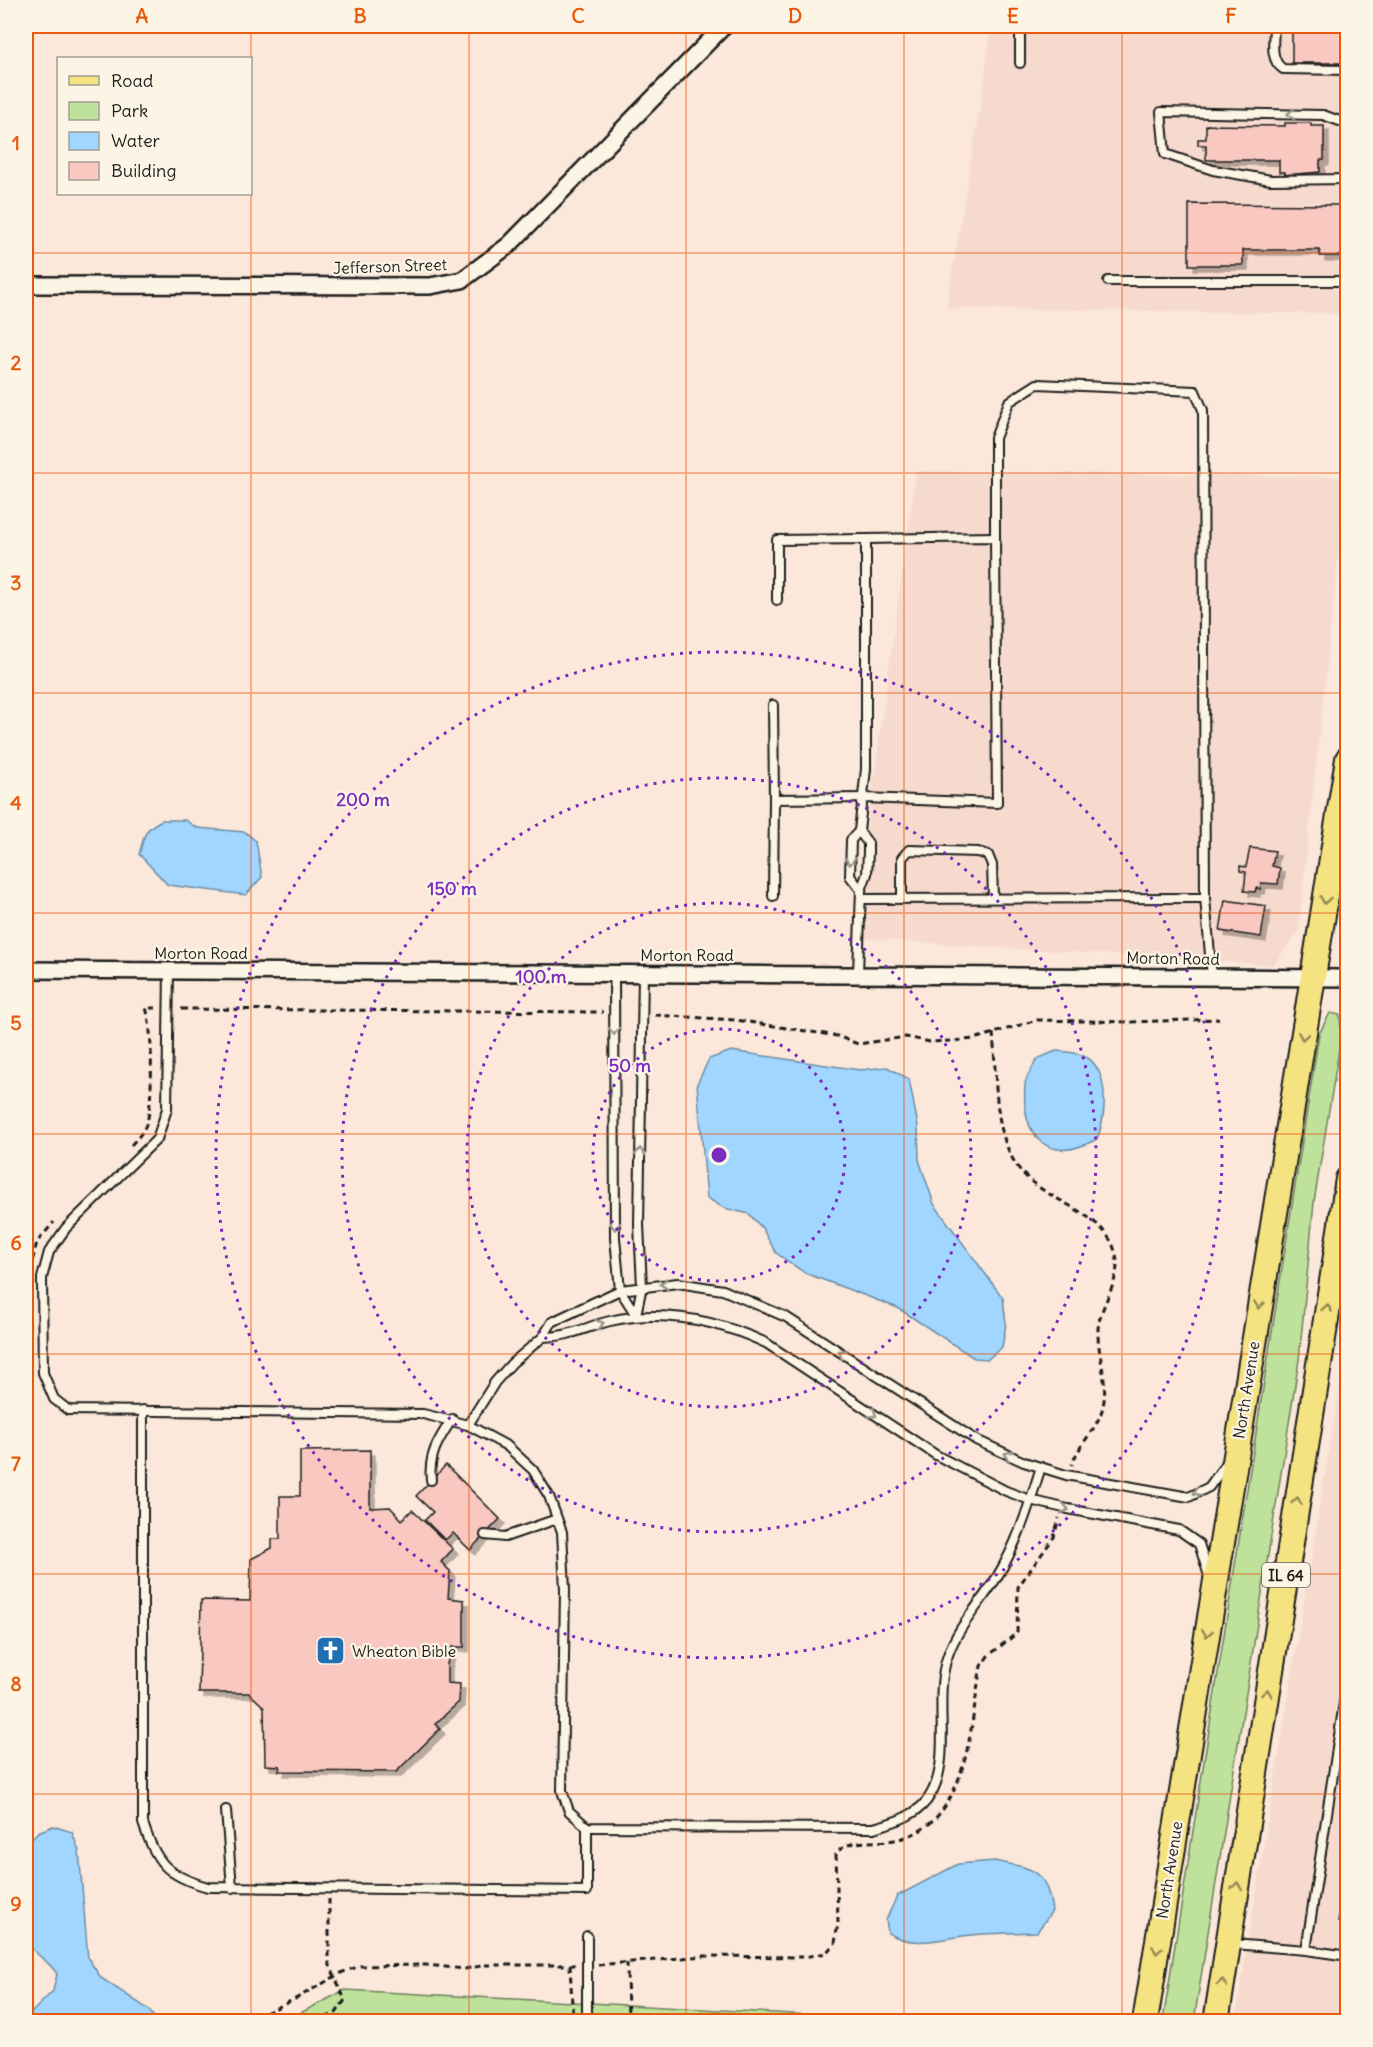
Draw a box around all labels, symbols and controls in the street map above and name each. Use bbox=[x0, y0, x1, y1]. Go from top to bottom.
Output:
text: A bbox=[136, 3, 149, 28]
text: B bbox=[353, 3, 367, 28]
text: C bbox=[571, 3, 585, 28]
text: D bbox=[788, 3, 802, 28]
text: E bbox=[1007, 3, 1019, 28]
text: F bbox=[1225, 3, 1237, 28]
legend bbox=[57, 57, 252, 195]
text: Road bbox=[111, 69, 154, 92]
text: Park bbox=[111, 99, 148, 122]
one-way arrow bbox=[1286, 108, 1295, 120]
text: Water bbox=[111, 129, 161, 152]
text: 1 bbox=[12, 130, 20, 155]
text: Building bbox=[111, 159, 176, 182]
street label: Jefferson Street bbox=[333, 254, 448, 278]
text: 2 bbox=[11, 350, 22, 375]
text: 3 bbox=[10, 570, 22, 595]
text: 200 m bbox=[336, 788, 390, 811]
text: 4 bbox=[10, 790, 22, 815]
one-way arrow bbox=[844, 856, 857, 865]
text: 150 m bbox=[427, 877, 477, 900]
one-way arrow bbox=[1319, 895, 1331, 904]
street label: Morton Road bbox=[154, 943, 248, 963]
street label: Morton Road bbox=[640, 945, 734, 965]
street label: Morton Road bbox=[1126, 947, 1220, 969]
text: 100 m bbox=[516, 965, 567, 988]
text: 5 bbox=[10, 1010, 22, 1035]
one-way arrow bbox=[608, 1026, 620, 1035]
one-way arrow bbox=[1297, 1031, 1309, 1040]
text: 50 m bbox=[609, 1054, 651, 1077]
centre of rings bbox=[709, 1145, 729, 1165]
one-way arrow bbox=[634, 1148, 646, 1157]
one-way arrow bbox=[609, 1221, 621, 1230]
text: 6 bbox=[10, 1230, 22, 1255]
one-way arrow bbox=[660, 1278, 669, 1291]
one-way arrow bbox=[1254, 1300, 1266, 1309]
one-way arrow bbox=[1321, 1304, 1333, 1313]
one-way arrow bbox=[594, 1319, 605, 1332]
street label: North Avenue bbox=[1228, 1340, 1264, 1440]
one-way arrow bbox=[838, 1349, 849, 1360]
one-way arrow bbox=[866, 1407, 877, 1418]
one-way arrow bbox=[1004, 1450, 1015, 1462]
text: 7 bbox=[11, 1451, 21, 1476]
one-way arrow bbox=[1192, 1485, 1203, 1497]
one-way arrow bbox=[1291, 1496, 1303, 1505]
one-way arrow bbox=[1060, 1501, 1070, 1514]
road number: IL 64 bbox=[1262, 1563, 1310, 1587]
one-way arrow bbox=[1201, 1628, 1213, 1637]
church icon: Wheaton Bible bbox=[315, 1635, 347, 1667]
place label: Wheaton Bible bbox=[352, 1641, 456, 1661]
text: 8 bbox=[10, 1671, 22, 1696]
one-way arrow bbox=[1261, 1689, 1273, 1698]
street label: North Avenue bbox=[1151, 1820, 1187, 1920]
one-way arrow bbox=[1231, 1882, 1243, 1891]
text: 9 bbox=[10, 1891, 22, 1916]
one-way arrow bbox=[1151, 1945, 1163, 1955]
one-way arrow bbox=[1215, 1978, 1228, 1988]

